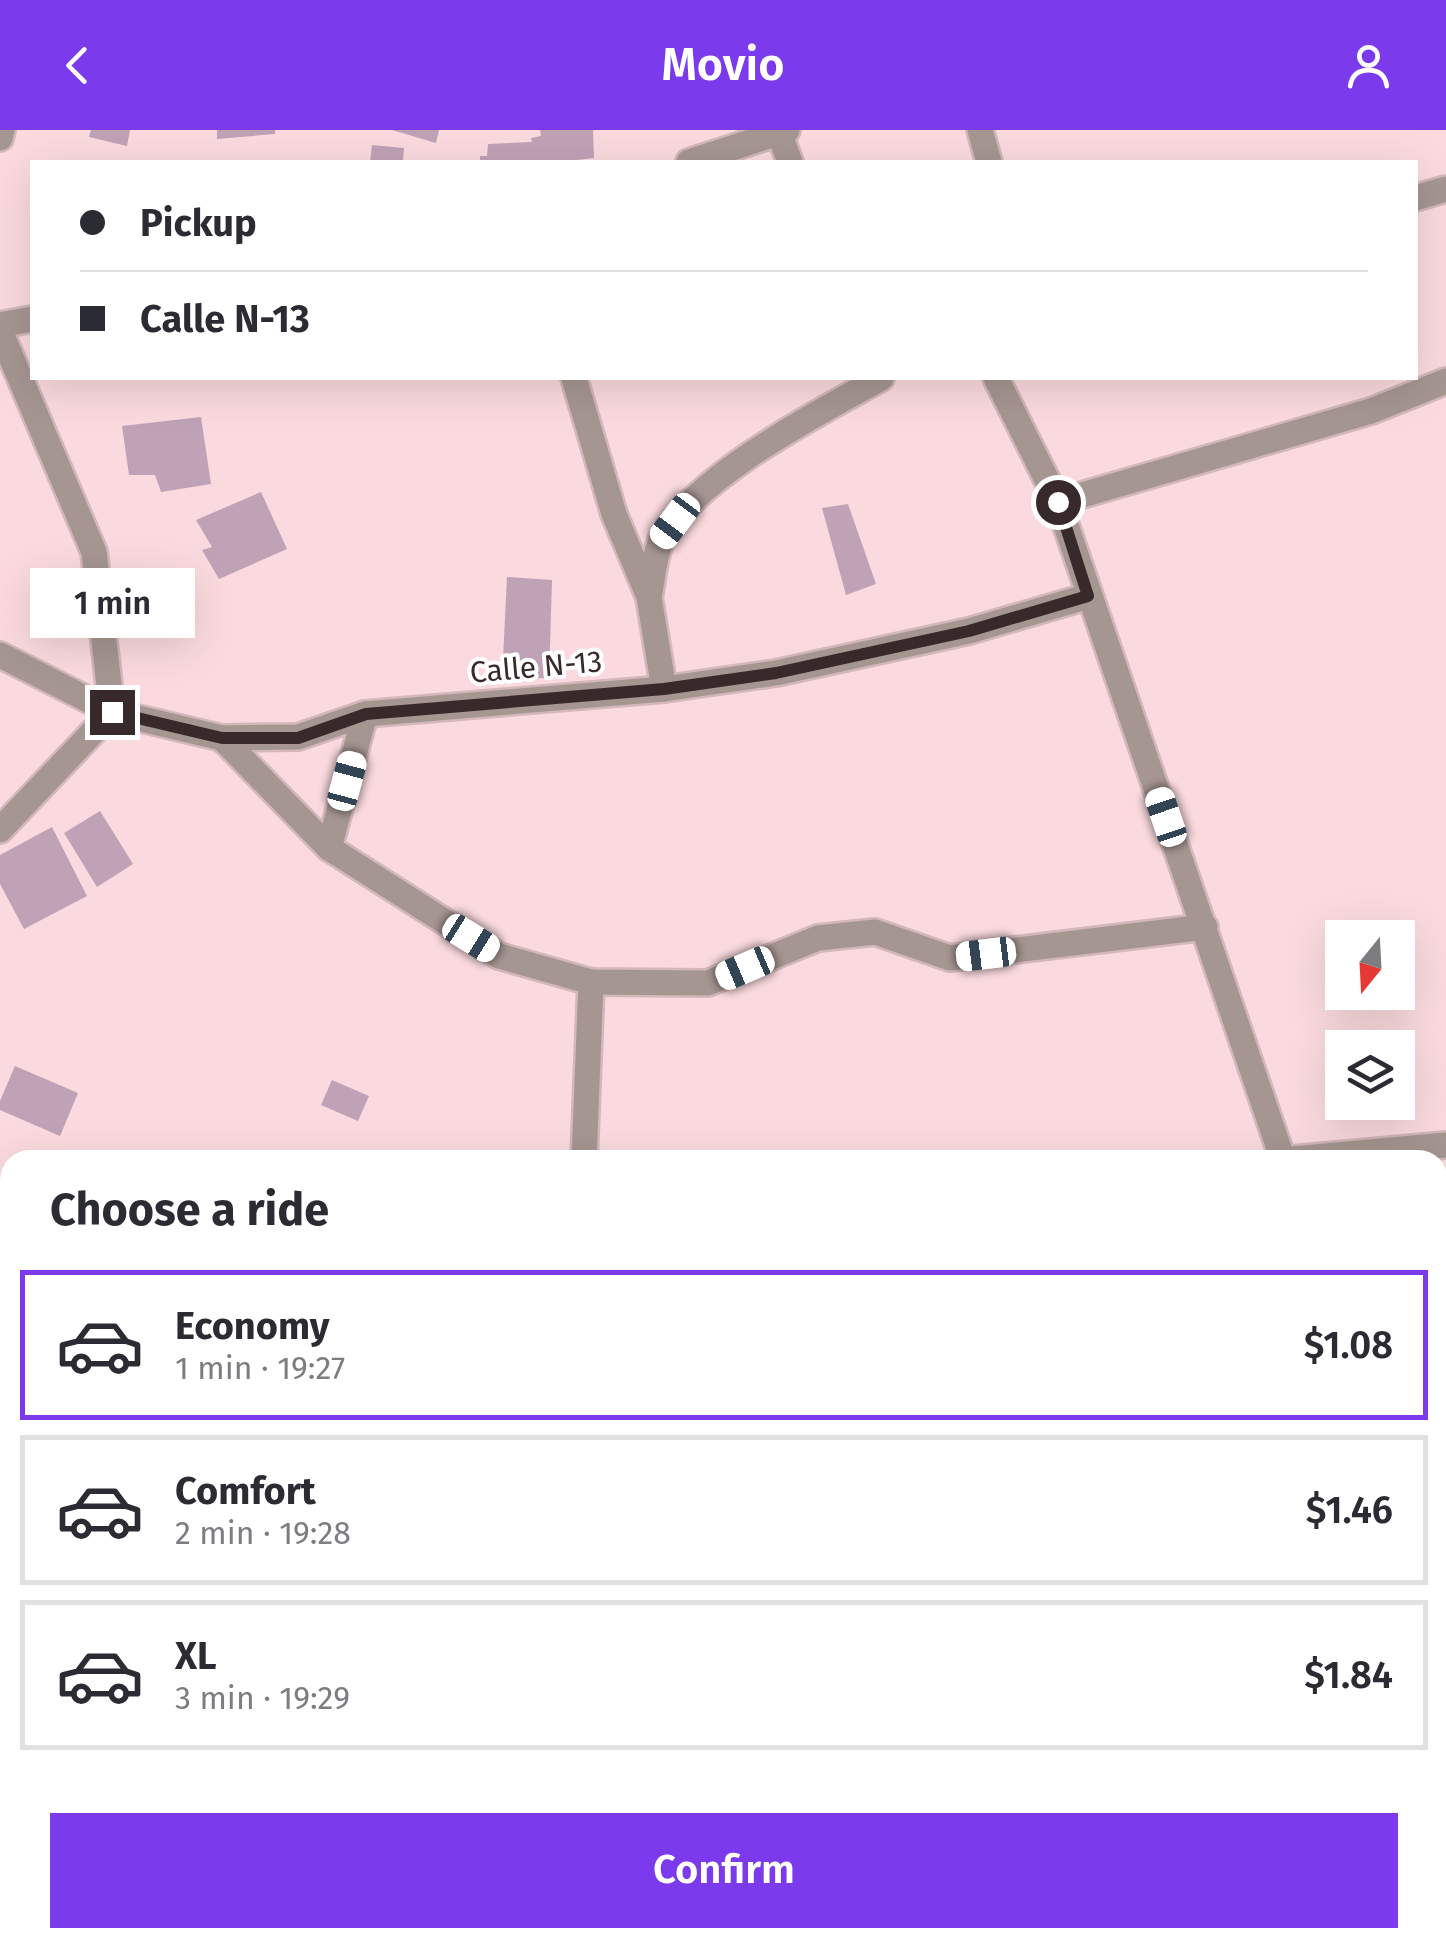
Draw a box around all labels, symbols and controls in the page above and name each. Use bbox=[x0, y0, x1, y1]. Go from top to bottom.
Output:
icon: back bbox=[50, 38, 105, 93]
text: Movio bbox=[661, 38, 785, 92]
icon: person bbox=[1341, 38, 1396, 93]
text: Pickup bbox=[140, 200, 257, 246]
text: Calle N-13 bbox=[140, 296, 310, 342]
route start bbox=[1036, 480, 1081, 525]
car bbox=[645, 488, 705, 554]
callout: 1 min bbox=[29, 567, 194, 637]
text: 1 min bbox=[74, 584, 151, 622]
street label: Calle N-13 bbox=[468, 643, 604, 691]
route end bbox=[90, 690, 135, 735]
car bbox=[325, 748, 369, 814]
car bbox=[1142, 784, 1190, 850]
car bbox=[438, 909, 504, 967]
north arrow bbox=[1325, 920, 1415, 1010]
map controls bbox=[1325, 920, 1415, 1120]
car bbox=[954, 935, 1018, 973]
car bbox=[712, 942, 778, 994]
button: layers bbox=[1325, 1030, 1415, 1120]
text: Choose a ride bbox=[50, 1183, 329, 1237]
icon: car bbox=[55, 1300, 145, 1390]
text: Economy bbox=[175, 1303, 330, 1349]
text: $1.08 bbox=[1304, 1322, 1393, 1368]
text: 1 min · 19:27 bbox=[175, 1349, 345, 1387]
icon: car bbox=[55, 1465, 145, 1555]
text: Comfort bbox=[175, 1468, 316, 1514]
text: $1.46 bbox=[1306, 1487, 1393, 1533]
text: 2 min · 19:28 bbox=[175, 1514, 351, 1552]
icon: car bbox=[55, 1630, 145, 1720]
text: XL bbox=[175, 1633, 217, 1679]
text: $1.84 bbox=[1304, 1652, 1393, 1698]
text: 3 min · 19:29 bbox=[175, 1679, 350, 1717]
button: Confirm bbox=[50, 1813, 1398, 1928]

